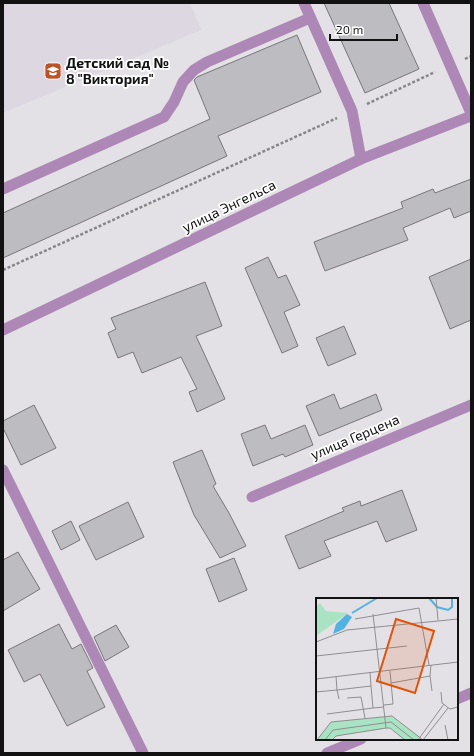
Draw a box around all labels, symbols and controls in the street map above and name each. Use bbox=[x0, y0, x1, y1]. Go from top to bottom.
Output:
scale bar bbox=[330, 16, 397, 42]
text: 20 m bbox=[336, 22, 363, 36]
place label: Детский сад № 8 "Виктория" bbox=[66, 54, 169, 87]
school or university icon: Детский сад № 8 "Виктория" bbox=[43, 61, 63, 81]
street label: улица Энгельса bbox=[179, 176, 278, 236]
street label: улица Герцена bbox=[308, 410, 402, 463]
inset map bbox=[316, 598, 458, 740]

